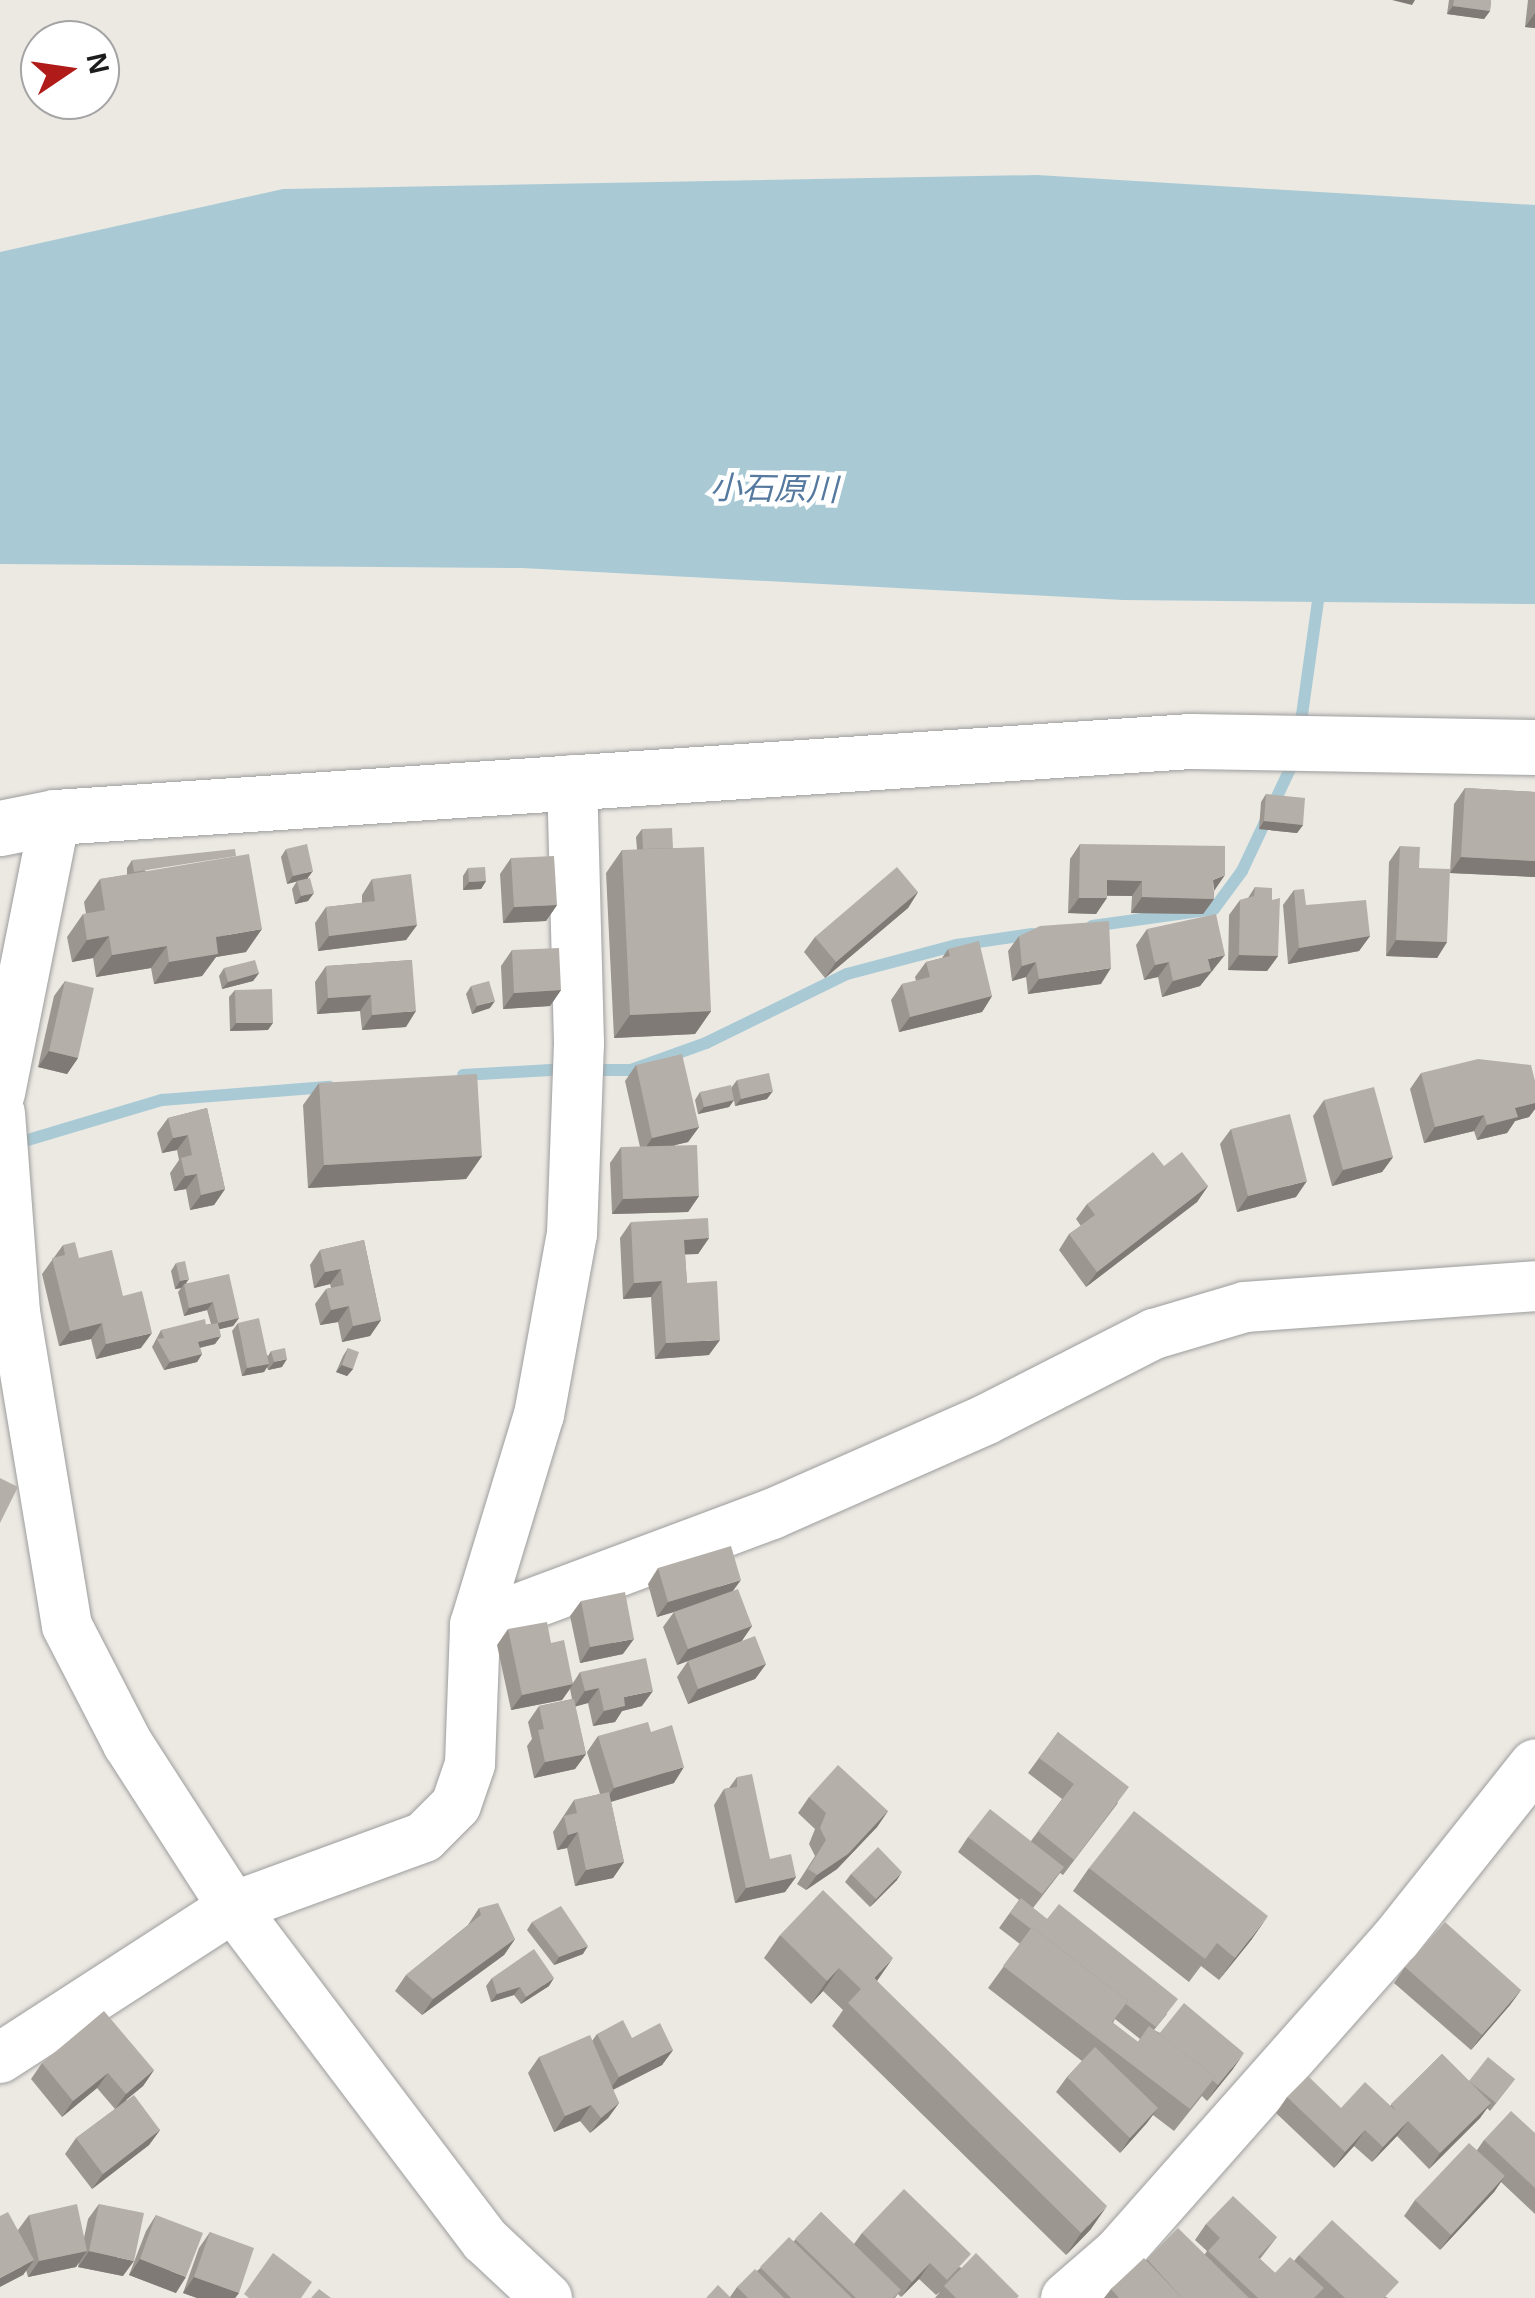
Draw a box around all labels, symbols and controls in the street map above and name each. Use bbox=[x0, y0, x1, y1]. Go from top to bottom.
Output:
north arrow bbox=[20, 20, 120, 120]
text: N bbox=[80, 50, 115, 77]
water label: 小石原川 bbox=[710, 469, 838, 509]

